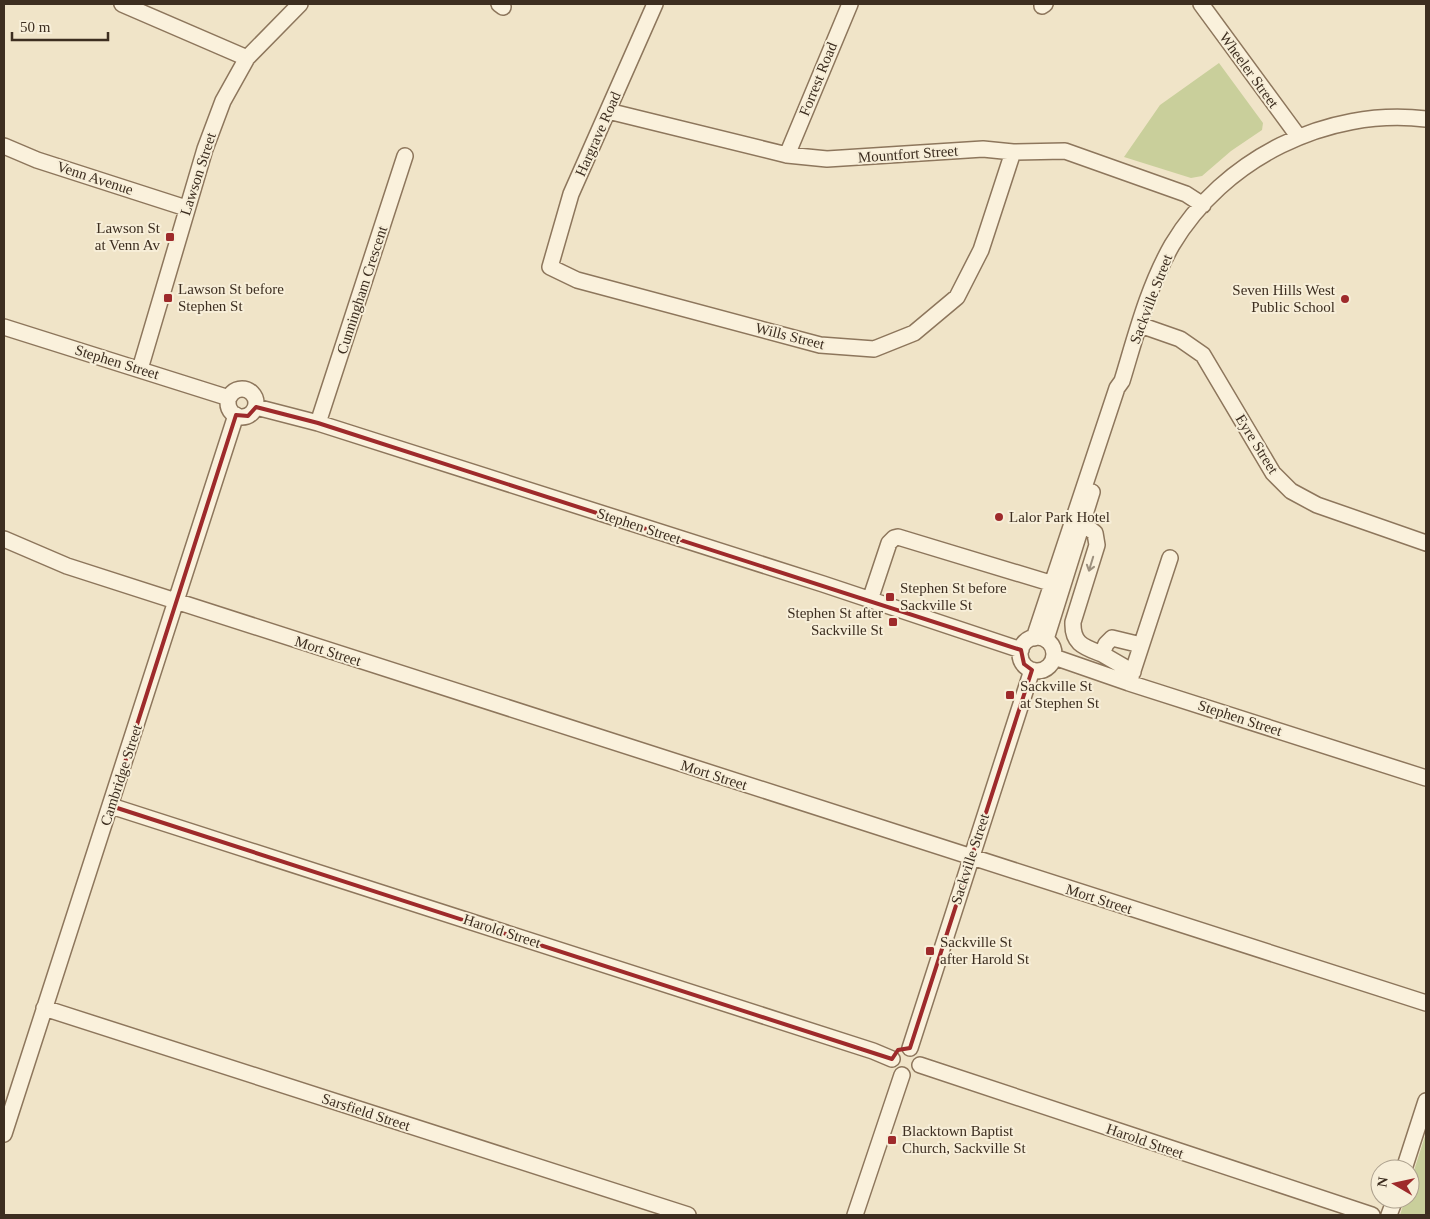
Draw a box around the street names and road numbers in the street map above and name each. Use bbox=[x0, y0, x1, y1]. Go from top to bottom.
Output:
street label: Wheeler Street bbox=[1216, 29, 1282, 112]
street label: Forrest Road bbox=[796, 39, 840, 118]
street label: Hargrave Road bbox=[572, 89, 624, 179]
street label: Lawson Street bbox=[177, 130, 219, 217]
street label: Mountfort Street bbox=[857, 142, 959, 165]
street label: Venn Avenue bbox=[55, 158, 135, 198]
street label: Cunningham Crescent bbox=[334, 223, 391, 356]
street label: Sackville Street bbox=[1127, 251, 1176, 346]
street label: Wills Street bbox=[754, 320, 827, 353]
street label: Stephen Street bbox=[73, 342, 162, 383]
street label: Eyre Street bbox=[1232, 411, 1282, 477]
street label: Stephen Street bbox=[595, 505, 684, 547]
street label: Mort Street bbox=[293, 633, 364, 669]
street label: Stephen Street bbox=[1196, 697, 1285, 739]
street label: Cambridge Street bbox=[97, 722, 145, 828]
street label: Mort Street bbox=[679, 757, 750, 793]
street label: Sackville Street bbox=[948, 811, 992, 906]
street label: Mort Street bbox=[1064, 881, 1135, 917]
street label: Harold Street bbox=[461, 911, 543, 951]
street label: Sarsfield Street bbox=[320, 1090, 413, 1134]
street label: Harold Street bbox=[1104, 1120, 1186, 1162]

